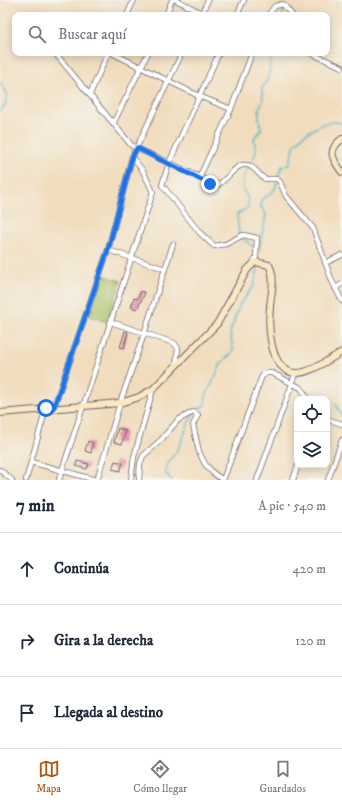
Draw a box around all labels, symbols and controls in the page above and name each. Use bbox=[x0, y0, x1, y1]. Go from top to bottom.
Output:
search box bbox=[12, 12, 330, 56]
icon: search bbox=[26, 23, 48, 45]
text: Buscar aquí bbox=[58, 25, 126, 44]
route end bbox=[201, 175, 219, 193]
map controls bbox=[294, 396, 330, 468]
button: locate bbox=[294, 396, 330, 432]
route start bbox=[37, 399, 55, 417]
button: layers bbox=[294, 432, 330, 468]
text: 7 min bbox=[16, 495, 55, 517]
text: A pie · 540 m bbox=[258, 498, 326, 514]
icon: ahead bbox=[16, 558, 38, 580]
text: Continúa bbox=[54, 559, 109, 578]
text: 420 m bbox=[293, 561, 326, 577]
icon: right bbox=[16, 630, 38, 652]
text: Gira a la derecha bbox=[54, 631, 153, 650]
text: 120 m bbox=[295, 633, 326, 649]
icon: arrive bbox=[16, 702, 38, 724]
text: Llegada al destino bbox=[54, 703, 163, 722]
tab: Mapa bbox=[36, 758, 61, 796]
tab: Cómo llegar bbox=[133, 758, 187, 796]
tab: Guardados bbox=[259, 758, 306, 796]

